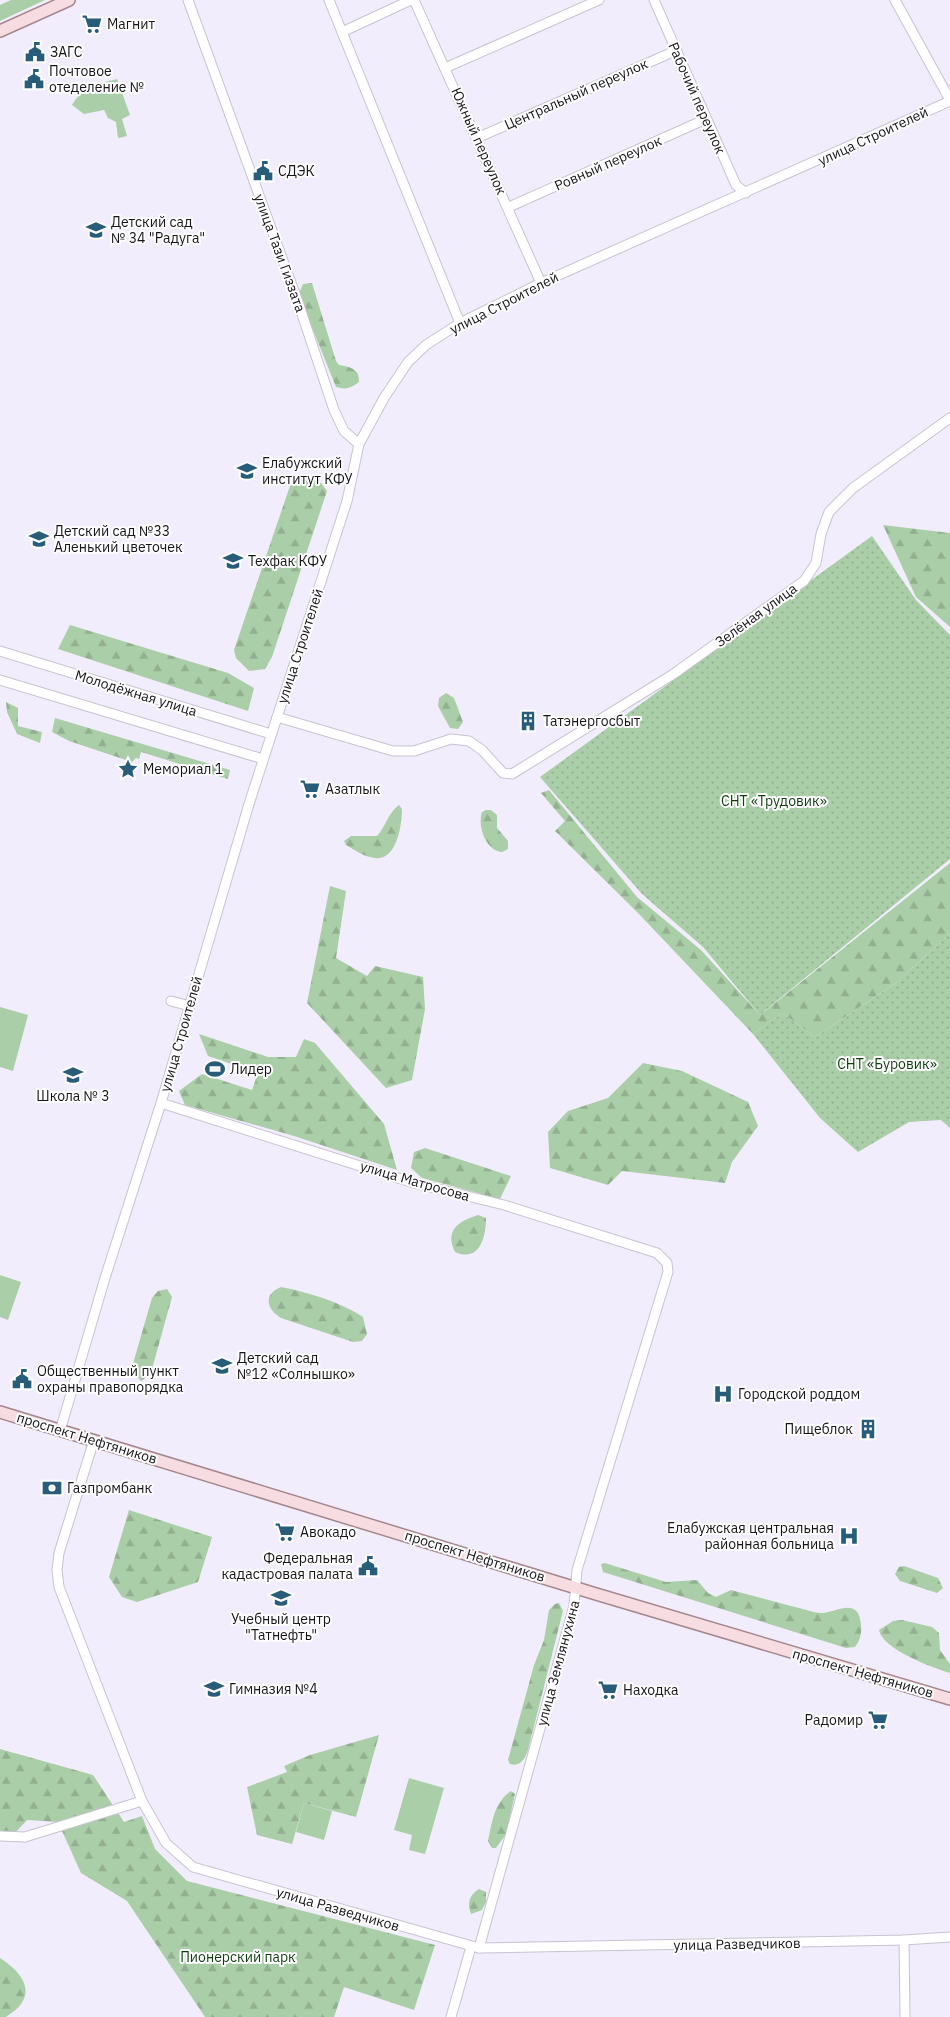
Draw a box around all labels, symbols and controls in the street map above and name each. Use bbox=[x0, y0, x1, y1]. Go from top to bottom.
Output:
supermarket icon: Магнит bbox=[81, 13, 103, 35]
place label: Магнит bbox=[107, 15, 155, 33]
street label: Рабочий переулок bbox=[664, 39, 730, 157]
public building icon: ЗАГС bbox=[24, 41, 46, 63]
place label: ЗАГС bbox=[50, 43, 83, 61]
street label: Центральный переулок bbox=[501, 54, 651, 134]
place label: Почтовое отеделение № bbox=[49, 62, 144, 96]
public building icon: Почтовое отеделение № bbox=[23, 68, 45, 90]
street label: Южный переулок bbox=[447, 85, 511, 198]
street label: улица Строителей bbox=[815, 103, 931, 169]
street label: Ровный переулок bbox=[552, 131, 665, 195]
public building icon: СДЭК bbox=[252, 160, 274, 182]
place label: СДЭК bbox=[278, 162, 315, 180]
street label: улица Тази Гиззата bbox=[250, 191, 310, 315]
place label: Детский сад № 34 "Радуга" bbox=[111, 213, 205, 247]
school or university icon: Детский сад № 34 "Радуга" bbox=[85, 219, 107, 241]
street label: улица Строителей bbox=[447, 268, 561, 338]
place label: Елабужский институт КФУ bbox=[262, 454, 353, 488]
school or university icon: Елабужский институт КФУ bbox=[236, 460, 258, 482]
place label: Детский сад №33 Аленький цветочек bbox=[54, 522, 183, 556]
school or university icon: Детский сад №33 Аленький цветочек bbox=[28, 528, 50, 550]
school or university icon: Техфак КФУ bbox=[222, 550, 244, 572]
place label: Техфак КФУ bbox=[248, 552, 328, 570]
street label: Зелёная улица bbox=[712, 579, 801, 651]
street label: улица Строителей bbox=[273, 586, 327, 706]
street label: Молодёжная улица bbox=[73, 666, 200, 720]
building icon: Татэнергосбыт bbox=[517, 710, 539, 732]
place label: Татэнергосбыт bbox=[543, 712, 641, 730]
place icon: Мемориал 1 bbox=[117, 758, 139, 780]
place label: Мемориал 1 bbox=[143, 760, 223, 778]
supermarket icon: Азатлык bbox=[299, 778, 321, 800]
place label: Азатлык bbox=[325, 780, 380, 798]
park label: СНТ «Трудовик» bbox=[721, 792, 827, 810]
street label: улица Строителей bbox=[156, 974, 206, 1094]
park label: СНТ «Буровик» bbox=[837, 1055, 937, 1073]
sports icon: Лидер bbox=[204, 1058, 226, 1080]
place label: Лидер bbox=[230, 1060, 272, 1078]
school or university icon: Школа № 3 bbox=[62, 1064, 84, 1086]
place label: Школа № 3 bbox=[36, 1087, 110, 1105]
street label: улица Матросова bbox=[358, 1157, 472, 1205]
place label: Детский сад №12 «Солнышко» bbox=[237, 1349, 355, 1383]
school or university icon: Детский сад №12 «Солнышко» bbox=[211, 1355, 233, 1377]
place label: Общественный пункт охраны правопорядка bbox=[37, 1362, 184, 1396]
public building icon: Общественный пункт охраны правопорядка bbox=[11, 1368, 33, 1390]
hospital icon: Городской роддом bbox=[712, 1383, 734, 1405]
place label: Городской роддом bbox=[738, 1385, 860, 1403]
street label: проспект Нефтяников bbox=[15, 1408, 159, 1468]
building icon: Пищеблок bbox=[857, 1418, 879, 1440]
place label: Пищеблок bbox=[784, 1420, 853, 1438]
bank icon: Газпромбанк bbox=[41, 1477, 63, 1499]
place label: Газпромбанк bbox=[67, 1479, 153, 1497]
place label: Елабужская центральная районная больница bbox=[667, 1519, 835, 1553]
supermarket icon: Авокадо bbox=[274, 1521, 296, 1543]
place label: Авокадо bbox=[300, 1523, 356, 1541]
hospital icon: Елабужская центральная районная больница bbox=[838, 1525, 860, 1547]
street label: проспект Нефтяников bbox=[403, 1526, 547, 1586]
place label: Федеральная кадастровая палата bbox=[221, 1549, 354, 1583]
public building icon: Федеральная кадастровая палата bbox=[357, 1555, 379, 1577]
school or university icon: Учебный центр "Татнефть" bbox=[270, 1587, 292, 1609]
street label: улица Землянухина bbox=[533, 1598, 584, 1728]
place label: Учебный центр "Татнефть" bbox=[231, 1610, 331, 1644]
street label: проспект Нефтяников bbox=[790, 1644, 936, 1702]
school or university icon: Гимназия №4 bbox=[203, 1678, 225, 1700]
supermarket icon: Находка bbox=[597, 1679, 619, 1701]
place label: Гимназия №4 bbox=[229, 1680, 318, 1698]
place label: Находка bbox=[623, 1681, 679, 1699]
supermarket icon: Радомир bbox=[867, 1709, 889, 1731]
place label: Радомир bbox=[805, 1711, 863, 1729]
street label: улица Разведчиков bbox=[274, 1883, 402, 1935]
street label: улица Разведчиков bbox=[673, 1934, 801, 1954]
park label: Пионерский парк bbox=[180, 1948, 296, 1966]

